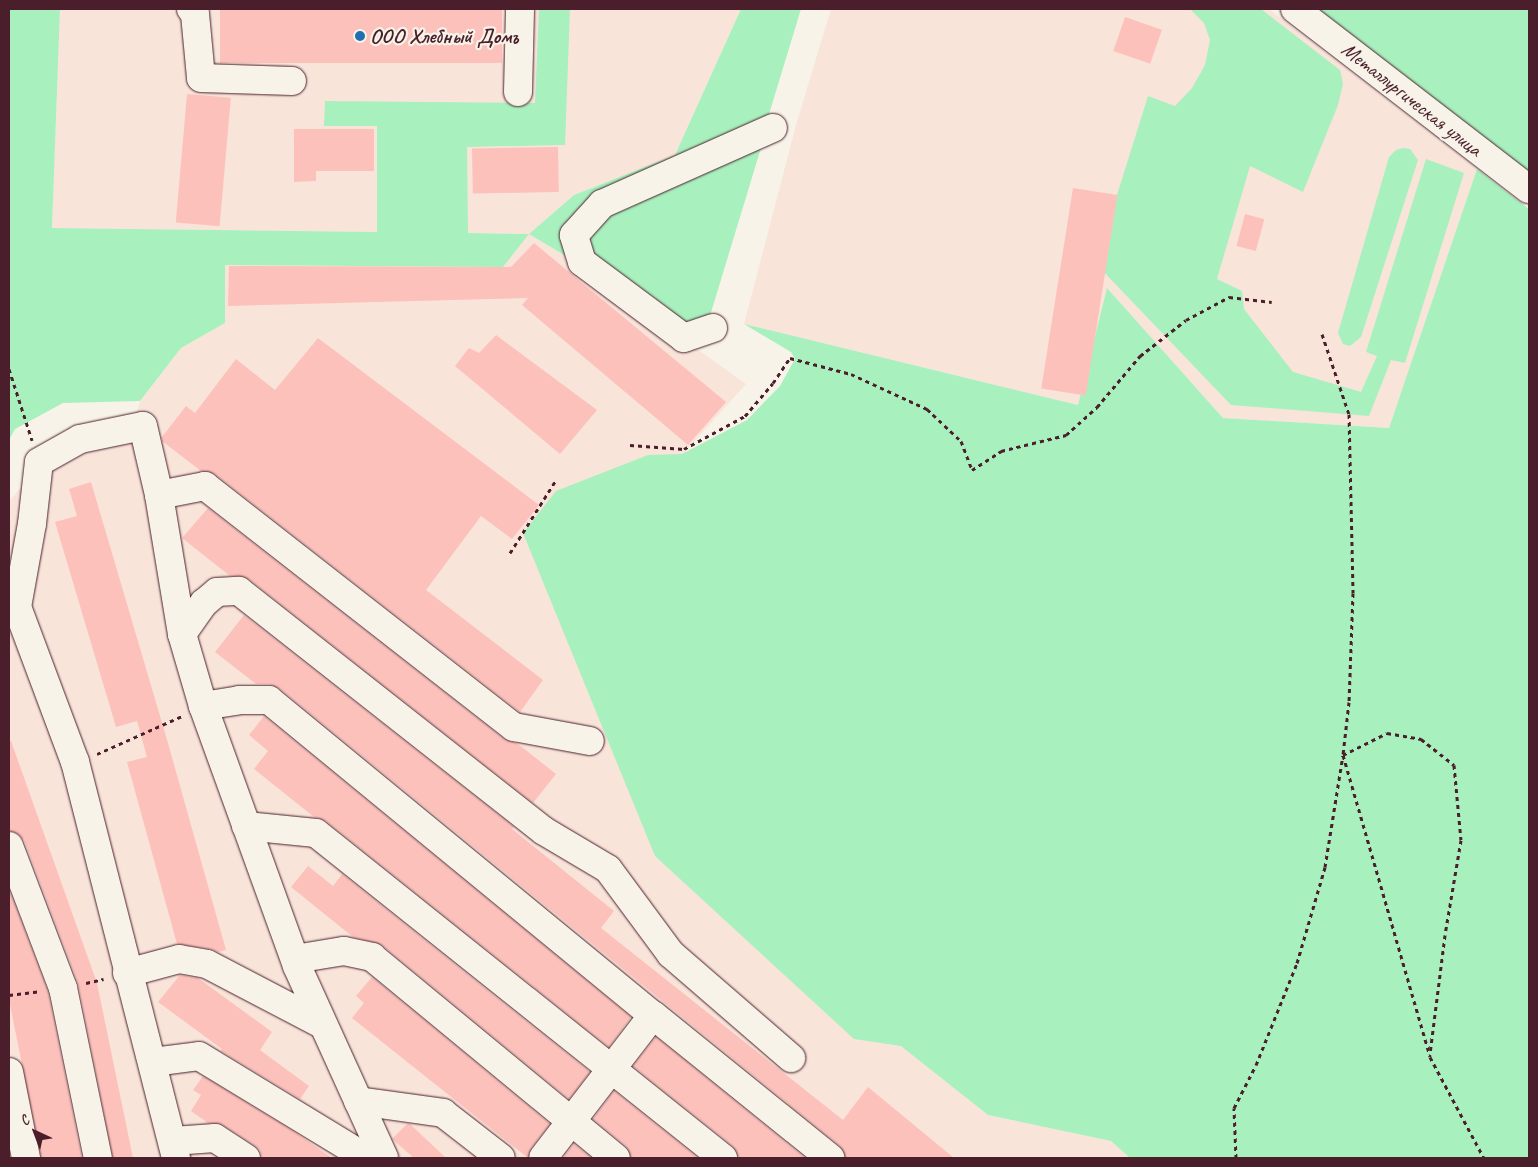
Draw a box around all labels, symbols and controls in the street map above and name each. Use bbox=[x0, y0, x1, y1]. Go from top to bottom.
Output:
place label: ООО Хлебный Домъ bbox=[370, 23, 518, 49]
marker: ООО Хлебный Домъ bbox=[354, 30, 366, 42]
street label: Металлургическая улица bbox=[1336, 36, 1488, 162]
north arrow bbox=[10, 1107, 60, 1157]
text: С bbox=[16, 1112, 33, 1129]

